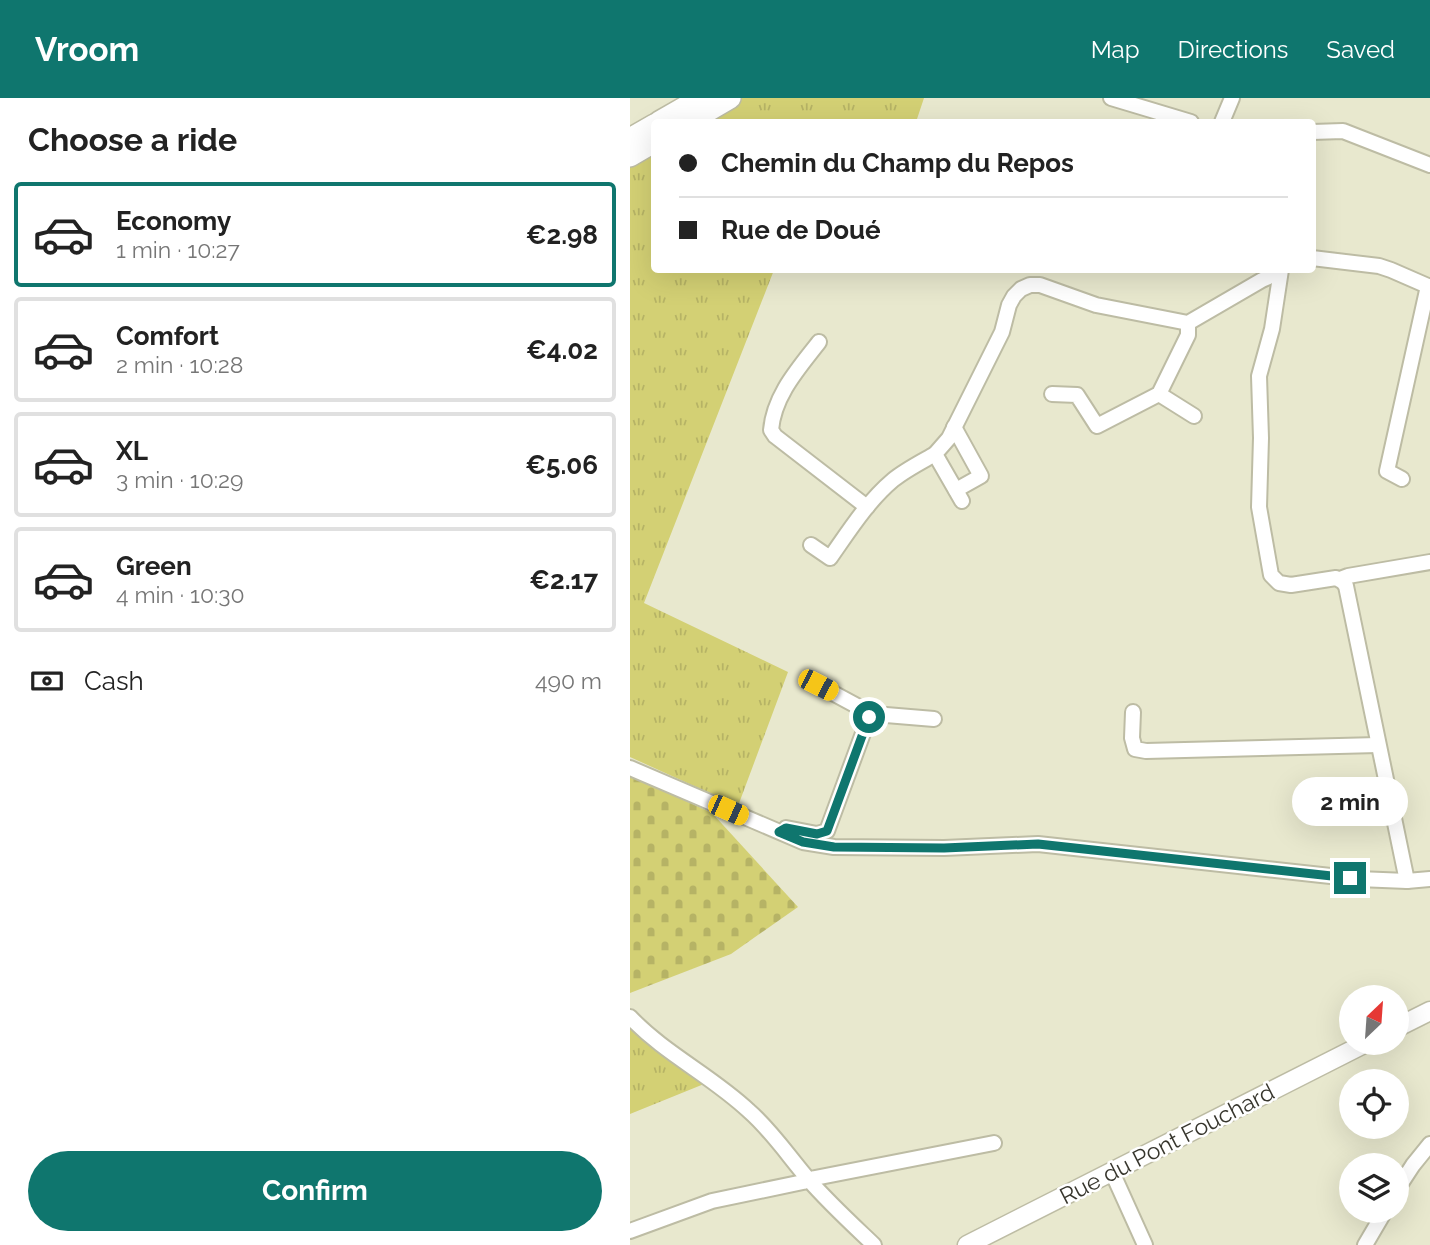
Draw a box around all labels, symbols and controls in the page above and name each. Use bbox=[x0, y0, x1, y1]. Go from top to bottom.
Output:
text: Vroom bbox=[35, 30, 139, 69]
text: Map bbox=[1091, 35, 1140, 64]
text: Directions bbox=[1178, 35, 1288, 64]
text: Saved bbox=[1326, 35, 1395, 64]
text: Choose a ride bbox=[28, 121, 237, 158]
text: Chemin du Champ du Repos bbox=[721, 148, 1074, 178]
icon: car bbox=[32, 203, 95, 266]
text: Economy bbox=[116, 206, 231, 236]
text: Rue de Doué bbox=[721, 215, 881, 245]
text: €2.98 bbox=[526, 220, 598, 250]
text: 1 min · 10:27 bbox=[116, 236, 240, 263]
icon: car bbox=[32, 318, 95, 381]
text: Comfort bbox=[116, 321, 219, 351]
text: €4.02 bbox=[526, 335, 598, 365]
text: 2 min · 10:28 bbox=[116, 351, 243, 378]
icon: car bbox=[32, 433, 95, 496]
text: XL bbox=[116, 436, 148, 466]
text: €5.06 bbox=[525, 450, 598, 480]
text: 3 min · 10:29 bbox=[116, 466, 244, 493]
icon: car bbox=[32, 548, 95, 611]
text: Green bbox=[116, 551, 192, 581]
text: €2.17 bbox=[529, 565, 598, 595]
text: 4 min · 10:30 bbox=[116, 581, 245, 608]
icon: cash bbox=[28, 662, 66, 700]
text: Cash bbox=[84, 666, 144, 696]
car bbox=[795, 666, 842, 704]
text: 490 m bbox=[535, 667, 602, 694]
route start bbox=[853, 701, 885, 733]
callout: 2 min bbox=[1292, 776, 1408, 826]
text: 2 min bbox=[1320, 788, 1380, 815]
car bbox=[705, 792, 752, 828]
route end bbox=[1334, 862, 1366, 894]
north arrow bbox=[1339, 985, 1409, 1055]
map controls bbox=[1339, 985, 1409, 1223]
button: locate bbox=[1339, 1069, 1409, 1139]
street label: Rue du Pont Fouchard bbox=[1055, 1078, 1279, 1209]
button: Confirm bbox=[28, 1151, 602, 1231]
button: layers bbox=[1339, 1153, 1409, 1223]

